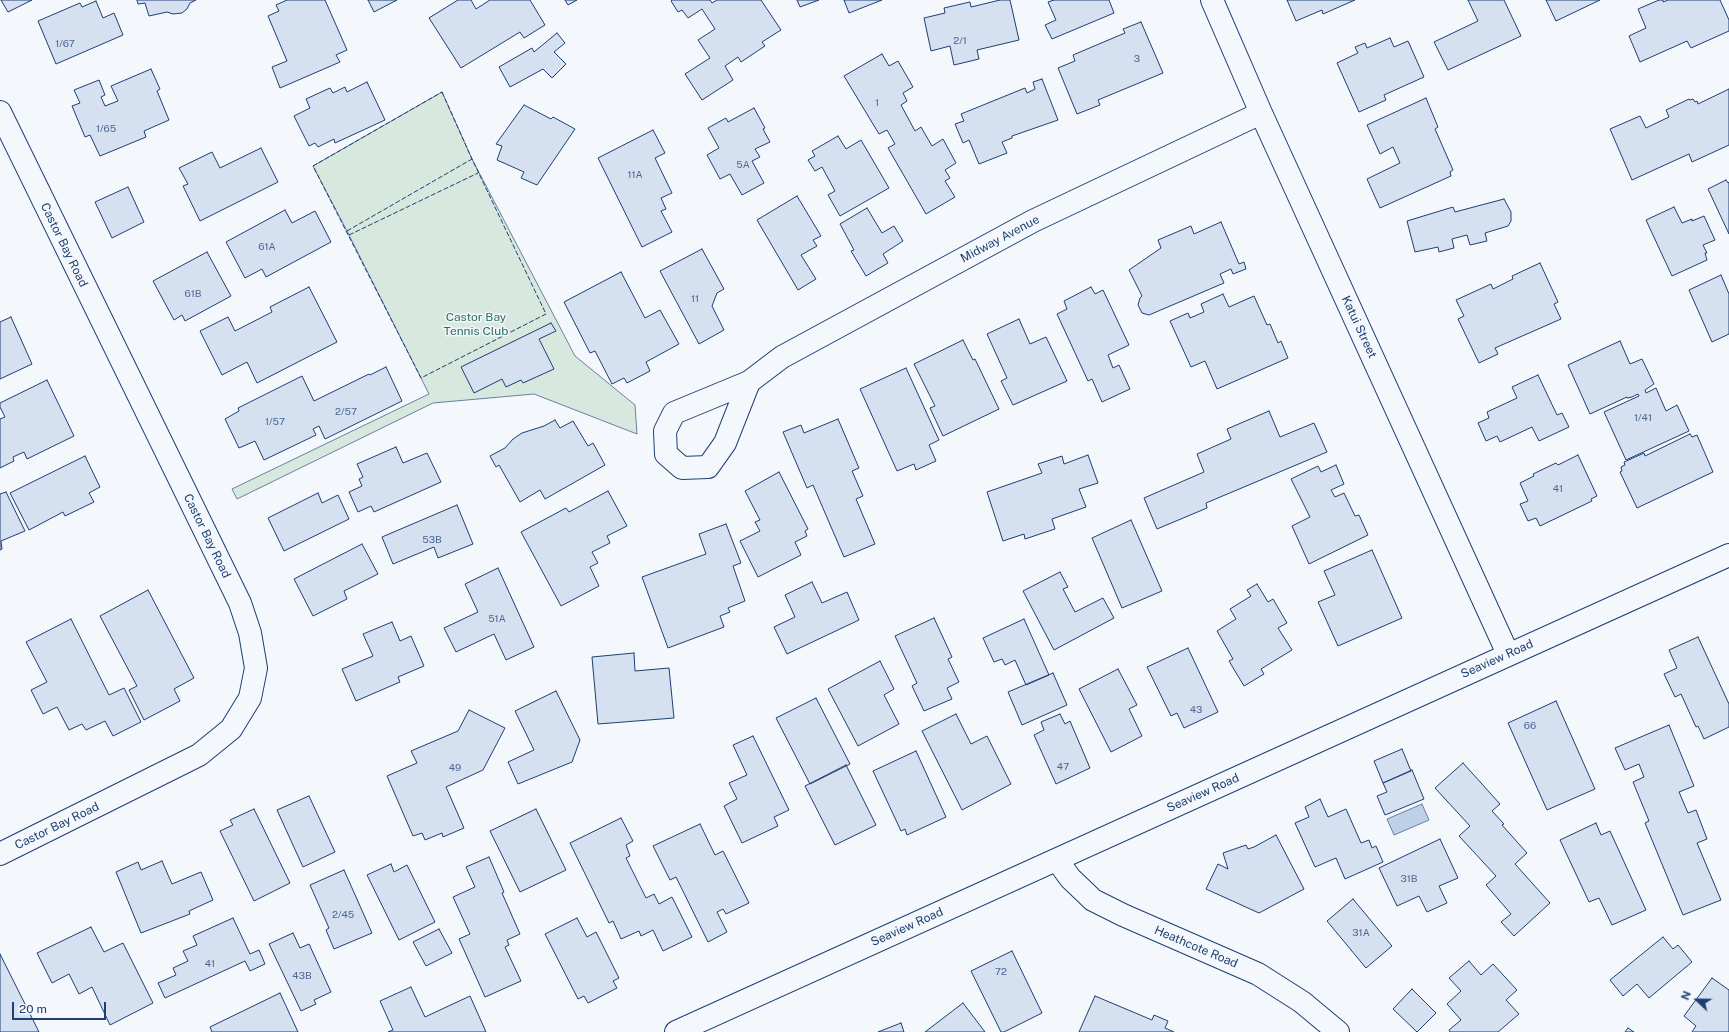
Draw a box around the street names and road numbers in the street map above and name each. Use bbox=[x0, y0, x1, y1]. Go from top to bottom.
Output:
street label: Castor Bay Road bbox=[37, 201, 91, 289]
street label: Midway Avenue bbox=[958, 212, 1042, 266]
street label: Katui Street bbox=[1338, 294, 1380, 360]
street label: Castor Bay Road bbox=[180, 492, 234, 580]
street label: Seaview Road bbox=[1459, 637, 1535, 681]
street label: Seaview Road bbox=[1165, 771, 1241, 815]
street label: Castor Bay Road bbox=[13, 799, 101, 853]
street label: Seaview Road bbox=[869, 905, 945, 949]
street label: Heathcote Road bbox=[1152, 923, 1240, 971]

